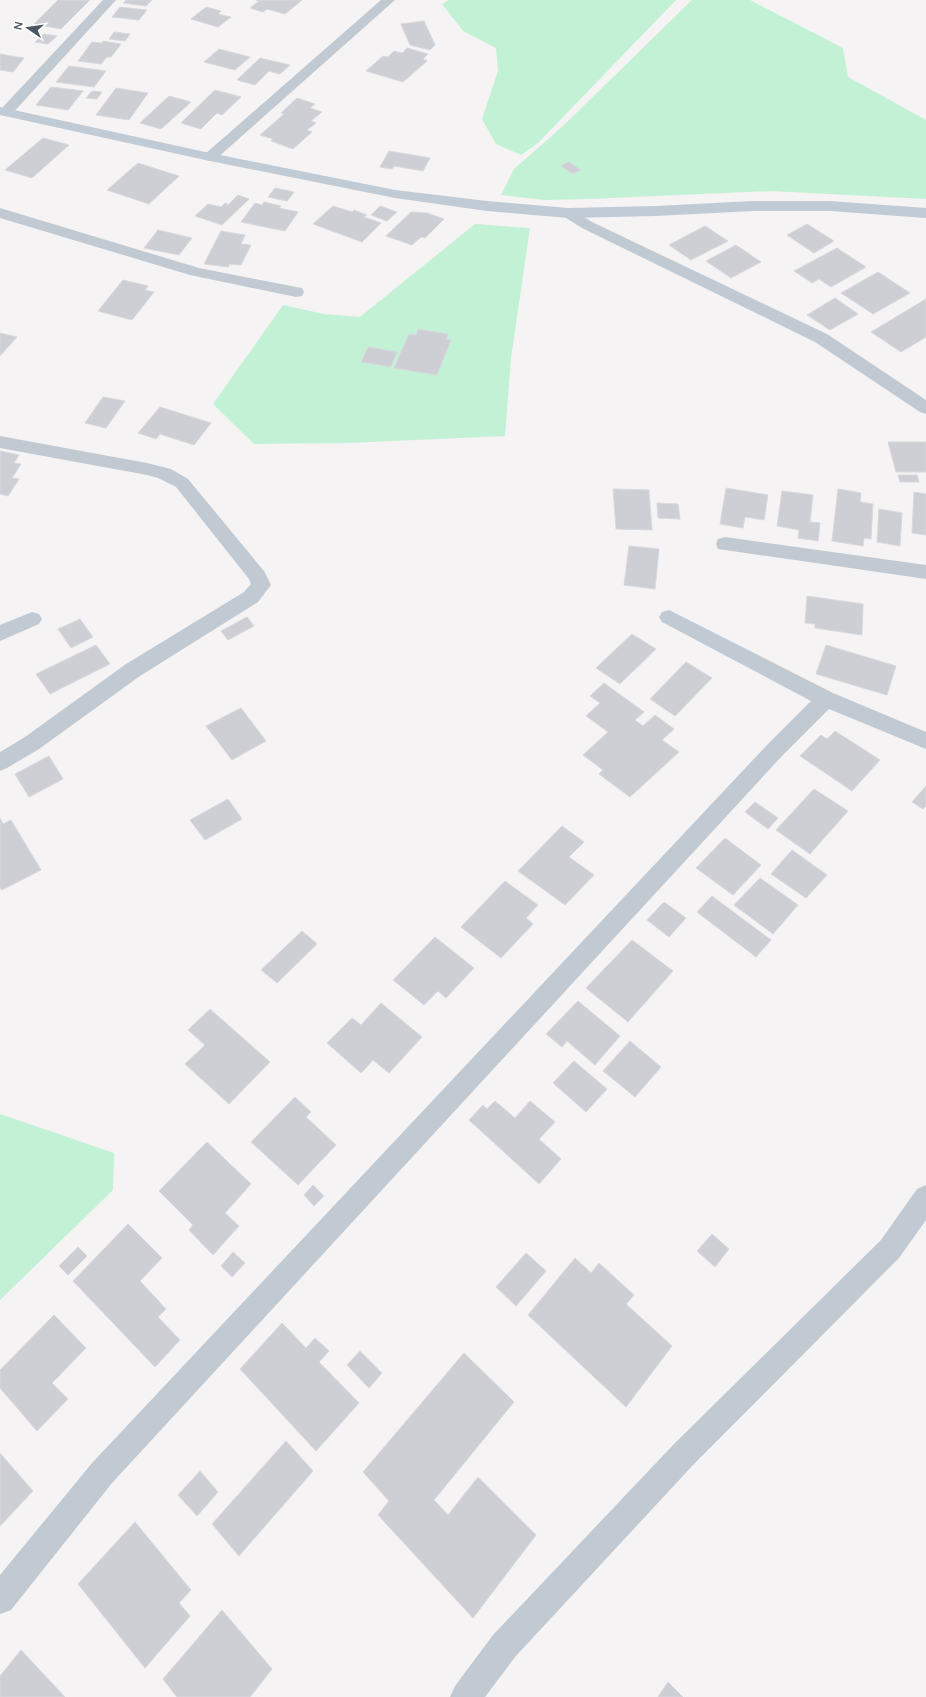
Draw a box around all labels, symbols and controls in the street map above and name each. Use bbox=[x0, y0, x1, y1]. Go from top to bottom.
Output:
north arrow bbox=[8, 8, 48, 48]
text: N bbox=[10, 20, 26, 31]

